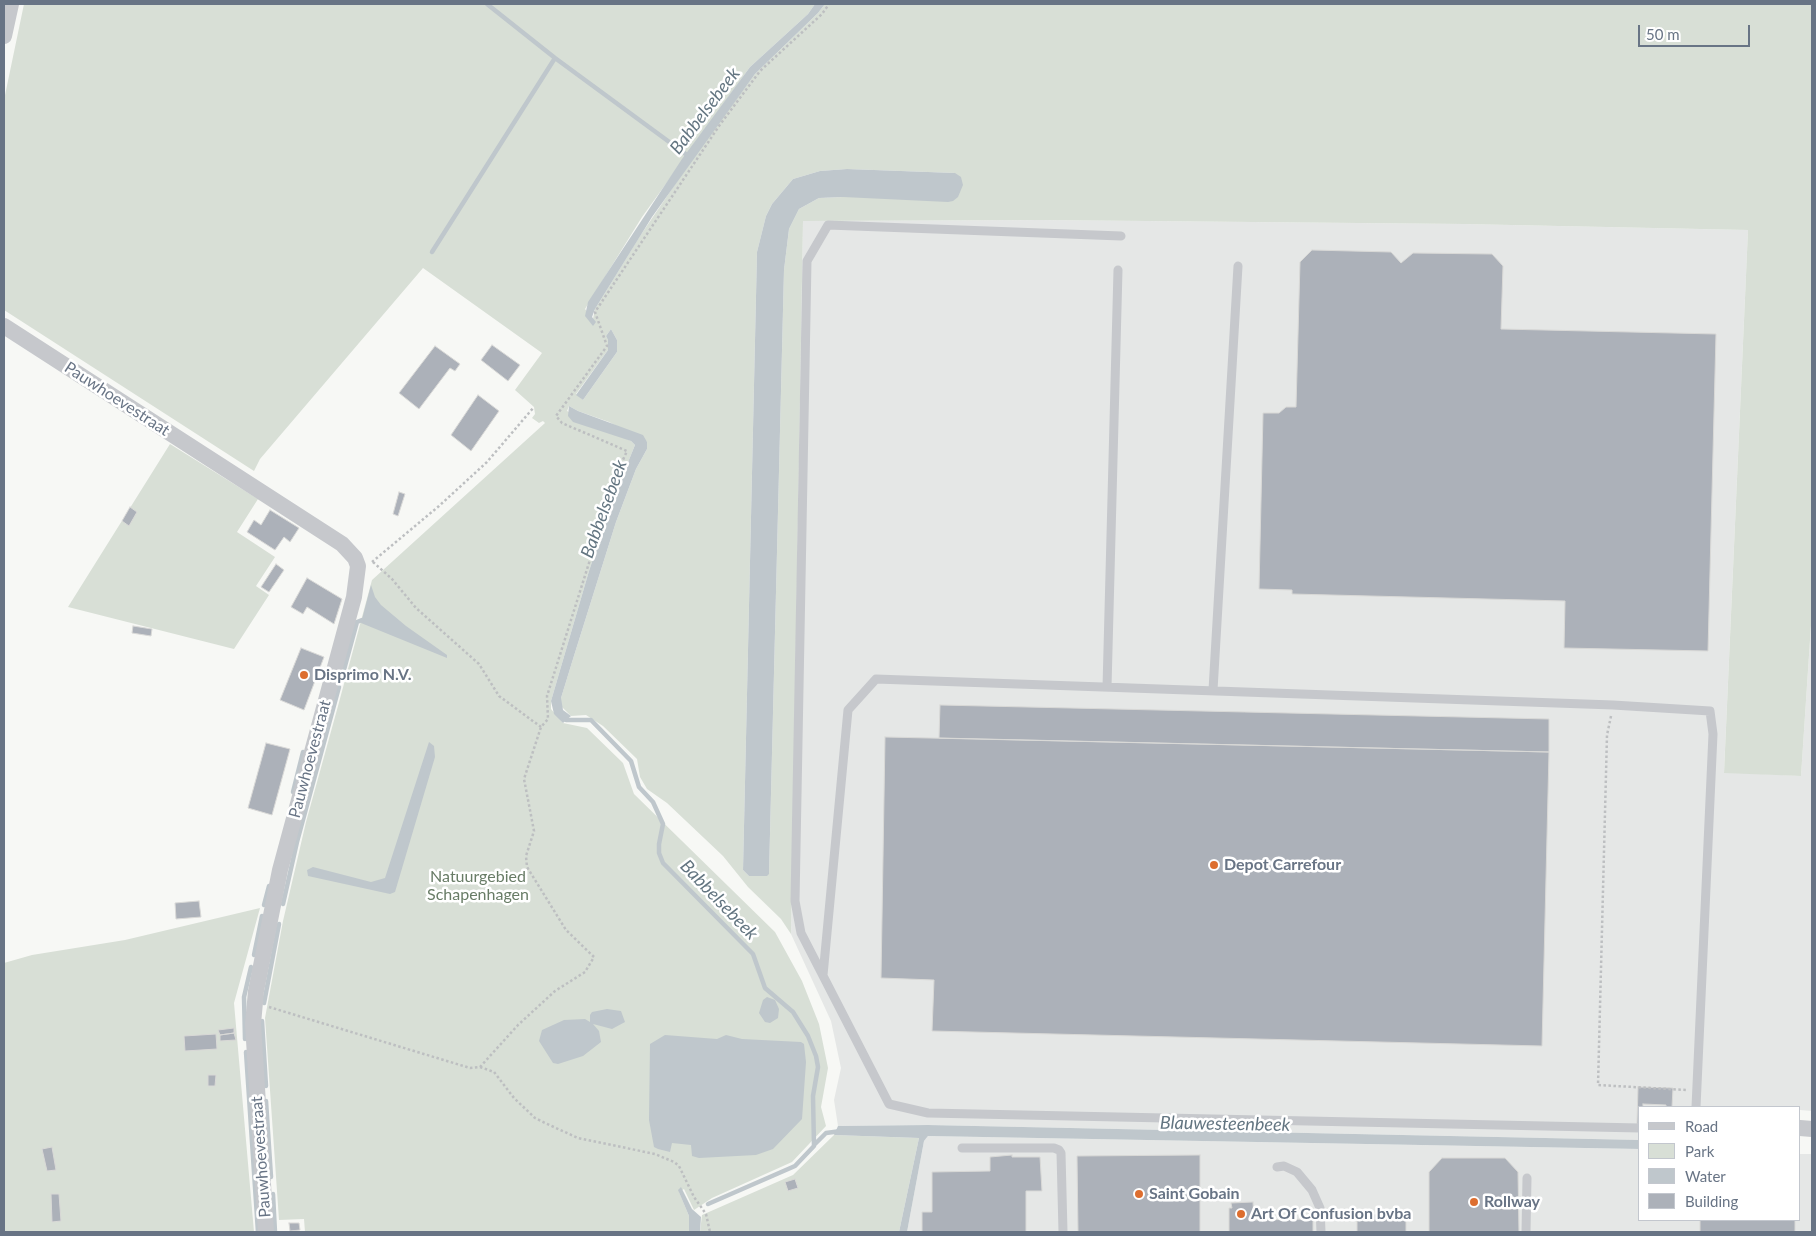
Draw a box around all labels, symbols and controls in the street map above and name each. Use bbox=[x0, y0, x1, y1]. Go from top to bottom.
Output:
scale bar bbox=[1641, 15, 1754, 47]
text: 50 m bbox=[1646, 25, 1680, 43]
water label: Babbelsebeek bbox=[665, 64, 745, 158]
street label: Pauwhoevestraat bbox=[61, 358, 173, 440]
water label: Babbelsebeek bbox=[576, 457, 632, 561]
place label: Disprimo N.V. bbox=[314, 665, 412, 685]
marker: Disprimo N.V. bbox=[298, 669, 310, 681]
street label: Pauwhoevestraat bbox=[285, 698, 335, 820]
place label: Depot Carrefour bbox=[1224, 855, 1341, 875]
water label: Babbelsebeek bbox=[676, 856, 762, 944]
marker: Depot Carrefour bbox=[1208, 859, 1220, 871]
park label: Natuurgebied Schapenhagen bbox=[427, 867, 529, 905]
street label: Pauwhoevestraat bbox=[247, 1096, 275, 1218]
legend bbox=[1638, 1106, 1801, 1221]
water label: Blauwesteenbeek bbox=[1160, 1112, 1290, 1136]
text: Road bbox=[1685, 1117, 1718, 1135]
text: Park bbox=[1685, 1142, 1714, 1160]
text: Water bbox=[1685, 1167, 1726, 1185]
place label: Saint Gobain bbox=[1149, 1184, 1240, 1204]
marker: Saint Gobain bbox=[1133, 1188, 1145, 1200]
place label: Rollway bbox=[1484, 1192, 1540, 1212]
text: Building bbox=[1685, 1192, 1738, 1210]
marker: Rollway bbox=[1468, 1196, 1480, 1208]
place label: Art Of Confusion bvba bbox=[1251, 1204, 1411, 1224]
marker: Art Of Confusion bvba bbox=[1235, 1208, 1247, 1220]

